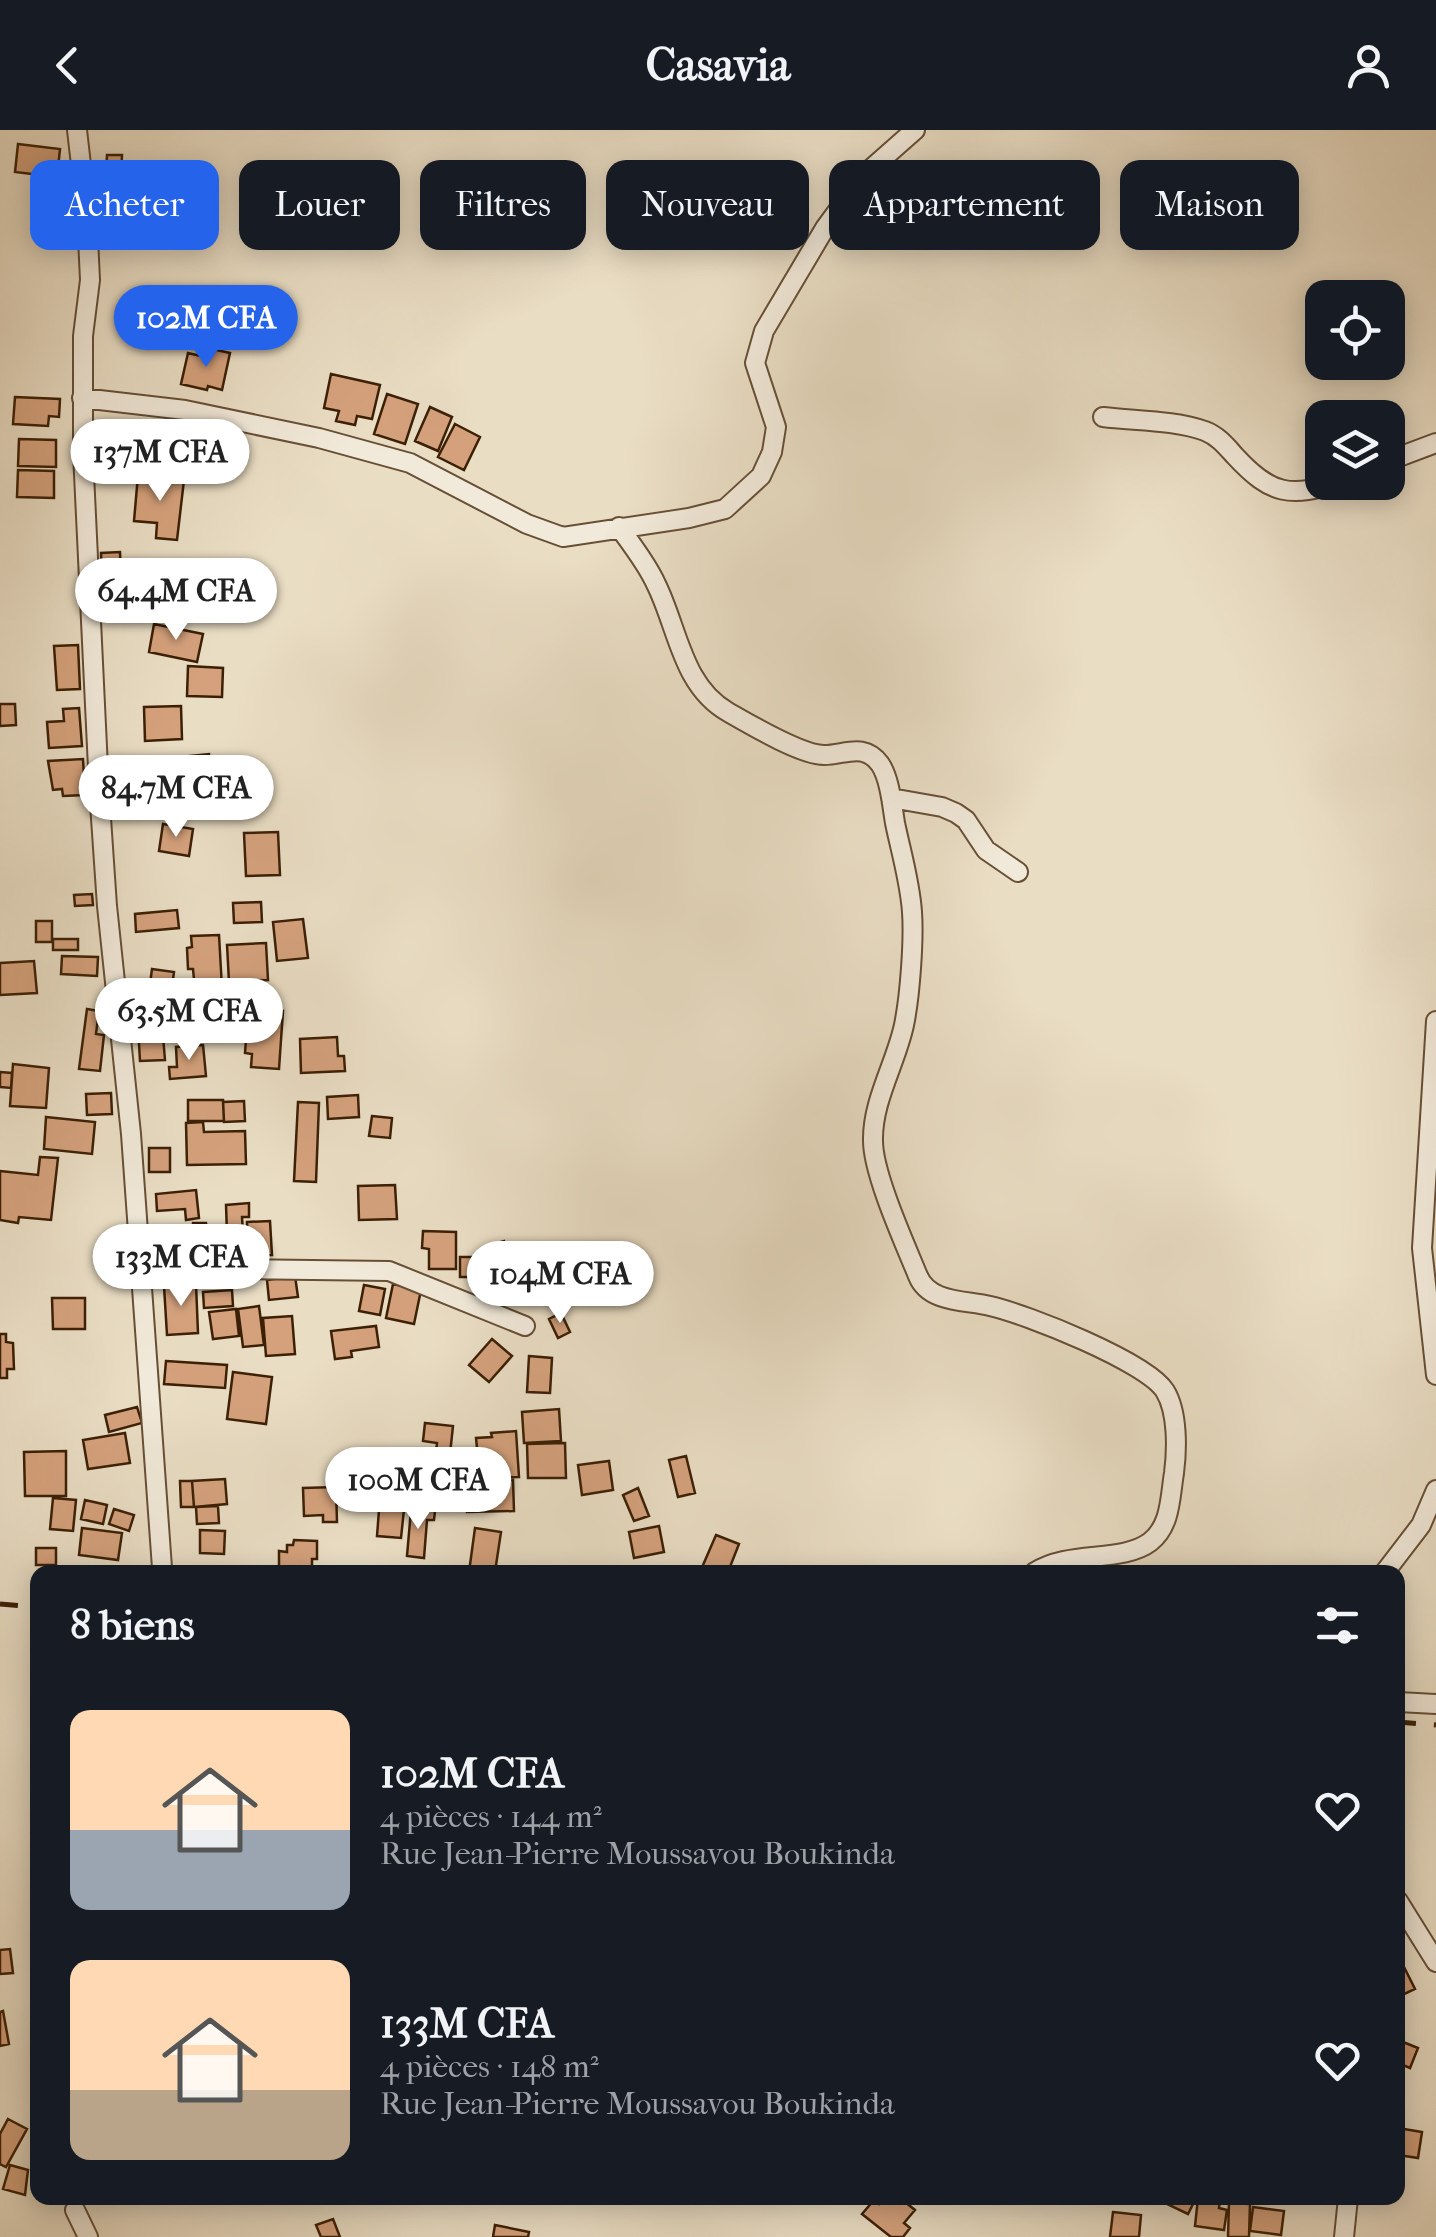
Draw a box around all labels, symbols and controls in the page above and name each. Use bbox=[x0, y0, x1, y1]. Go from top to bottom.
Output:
icon: back bbox=[40, 38, 95, 93]
icon: person bbox=[1341, 38, 1396, 93]
text: Casavia bbox=[646, 39, 790, 92]
chip: Acheter bbox=[30, 160, 219, 250]
chip: Louer bbox=[239, 160, 400, 250]
chip: Filtres bbox=[420, 160, 586, 250]
chip: Nouveau bbox=[606, 160, 809, 250]
chip: Appartement bbox=[829, 160, 1100, 250]
chip: Maison bbox=[1120, 160, 1299, 250]
map controls bbox=[1305, 280, 1405, 500]
button: locate bbox=[1305, 280, 1405, 380]
pin: 102M CFA bbox=[103, 285, 309, 370]
text: 102M CFA bbox=[136, 299, 276, 336]
button: layers bbox=[1305, 400, 1405, 500]
pin: 137M CFA bbox=[57, 419, 263, 504]
text: 137M CFA bbox=[92, 433, 228, 470]
pin: 64.4M CFA bbox=[62, 558, 290, 643]
text: 64.4M CFA bbox=[97, 572, 255, 609]
pin: 84.7M CFA bbox=[62, 755, 290, 840]
text: 84.7M CFA bbox=[101, 769, 251, 806]
pin: 63.5M CFA bbox=[75, 978, 303, 1063]
text: 63.5M CFA bbox=[117, 992, 261, 1029]
pin: 133M CFA bbox=[78, 1224, 284, 1309]
text: 133M CFA bbox=[115, 1238, 247, 1275]
pin: 104M CFA bbox=[457, 1241, 663, 1326]
text: 104M CFA bbox=[489, 1255, 631, 1292]
pin: 100M CFA bbox=[315, 1447, 521, 1532]
text: 100M CFA bbox=[347, 1461, 489, 1498]
icon: filters bbox=[1310, 1598, 1365, 1653]
text: 8 biens bbox=[70, 1601, 195, 1650]
text: 102M CFA bbox=[380, 1749, 564, 1798]
icon: home bbox=[150, 1750, 270, 1870]
icon: heart bbox=[1310, 1783, 1365, 1838]
text: 4 pièces · 144 m² bbox=[380, 1798, 602, 1835]
text: Rue Jean-Pierre Moussavou Boukinda bbox=[380, 1835, 895, 1872]
text: 133M CFA bbox=[380, 1999, 554, 2048]
icon: home bbox=[150, 2000, 270, 2120]
icon: heart bbox=[1310, 2033, 1365, 2088]
text: 4 pièces · 148 m² bbox=[380, 2048, 599, 2085]
text: Rue Jean-Pierre Moussavou Boukinda bbox=[380, 2085, 895, 2122]

